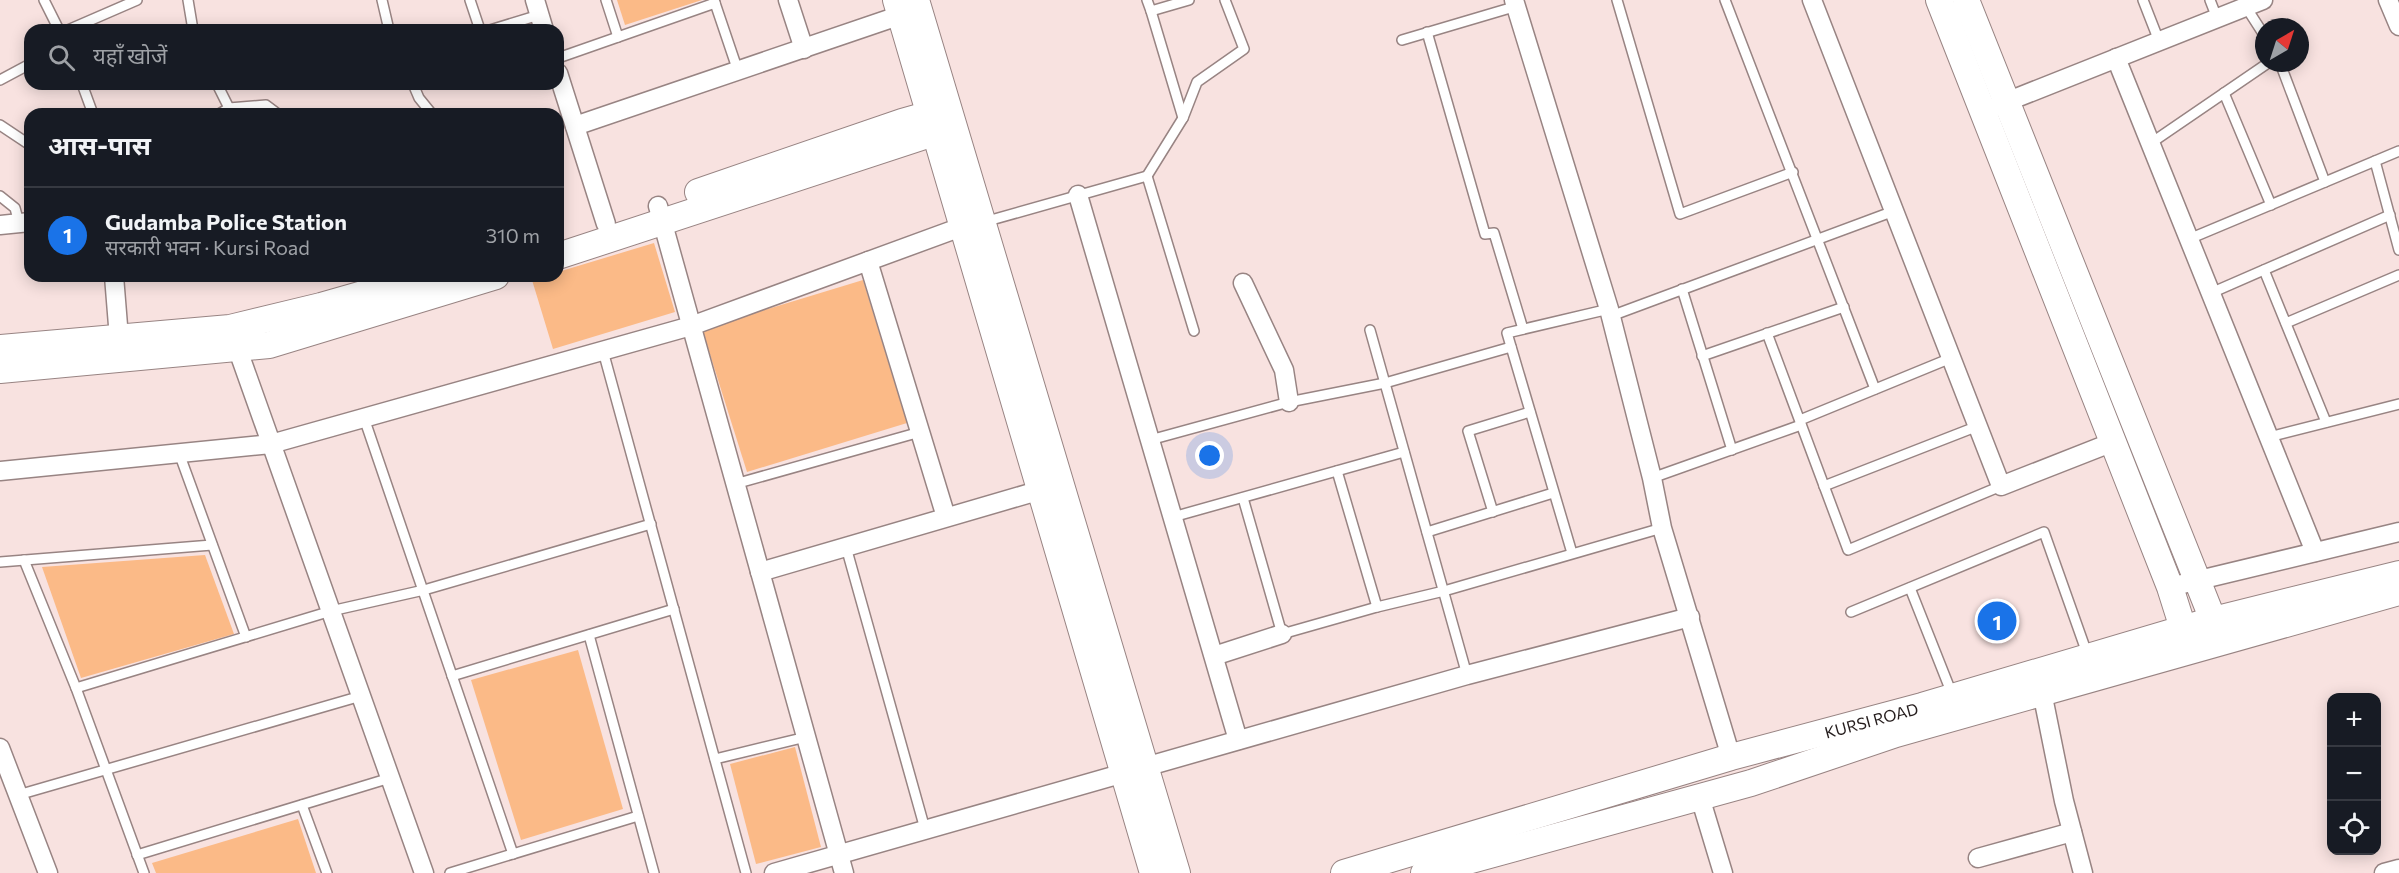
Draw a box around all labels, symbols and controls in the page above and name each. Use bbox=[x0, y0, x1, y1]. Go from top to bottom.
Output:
north arrow bbox=[2255, 18, 2309, 72]
search box bbox=[24, 24, 564, 90]
icon: search bbox=[45, 41, 78, 74]
text: यहाँ खोजें bbox=[93, 42, 167, 69]
text: आस-पास bbox=[48, 129, 151, 160]
text: Gudamba Police Station bbox=[105, 208, 347, 235]
text: 1 bbox=[63, 223, 72, 247]
text: 310 m bbox=[486, 223, 540, 247]
text: सरकारी भवन · Kursi Road bbox=[105, 235, 310, 259]
your location bbox=[1195, 441, 1224, 470]
pin: 1 bbox=[1978, 598, 2016, 644]
map controls bbox=[2327, 693, 2381, 855]
button: + bbox=[2327, 693, 2381, 747]
street label: KURSI ROAD bbox=[1822, 698, 1920, 741]
button: − bbox=[2327, 747, 2381, 801]
button: locate bbox=[2327, 801, 2381, 855]

